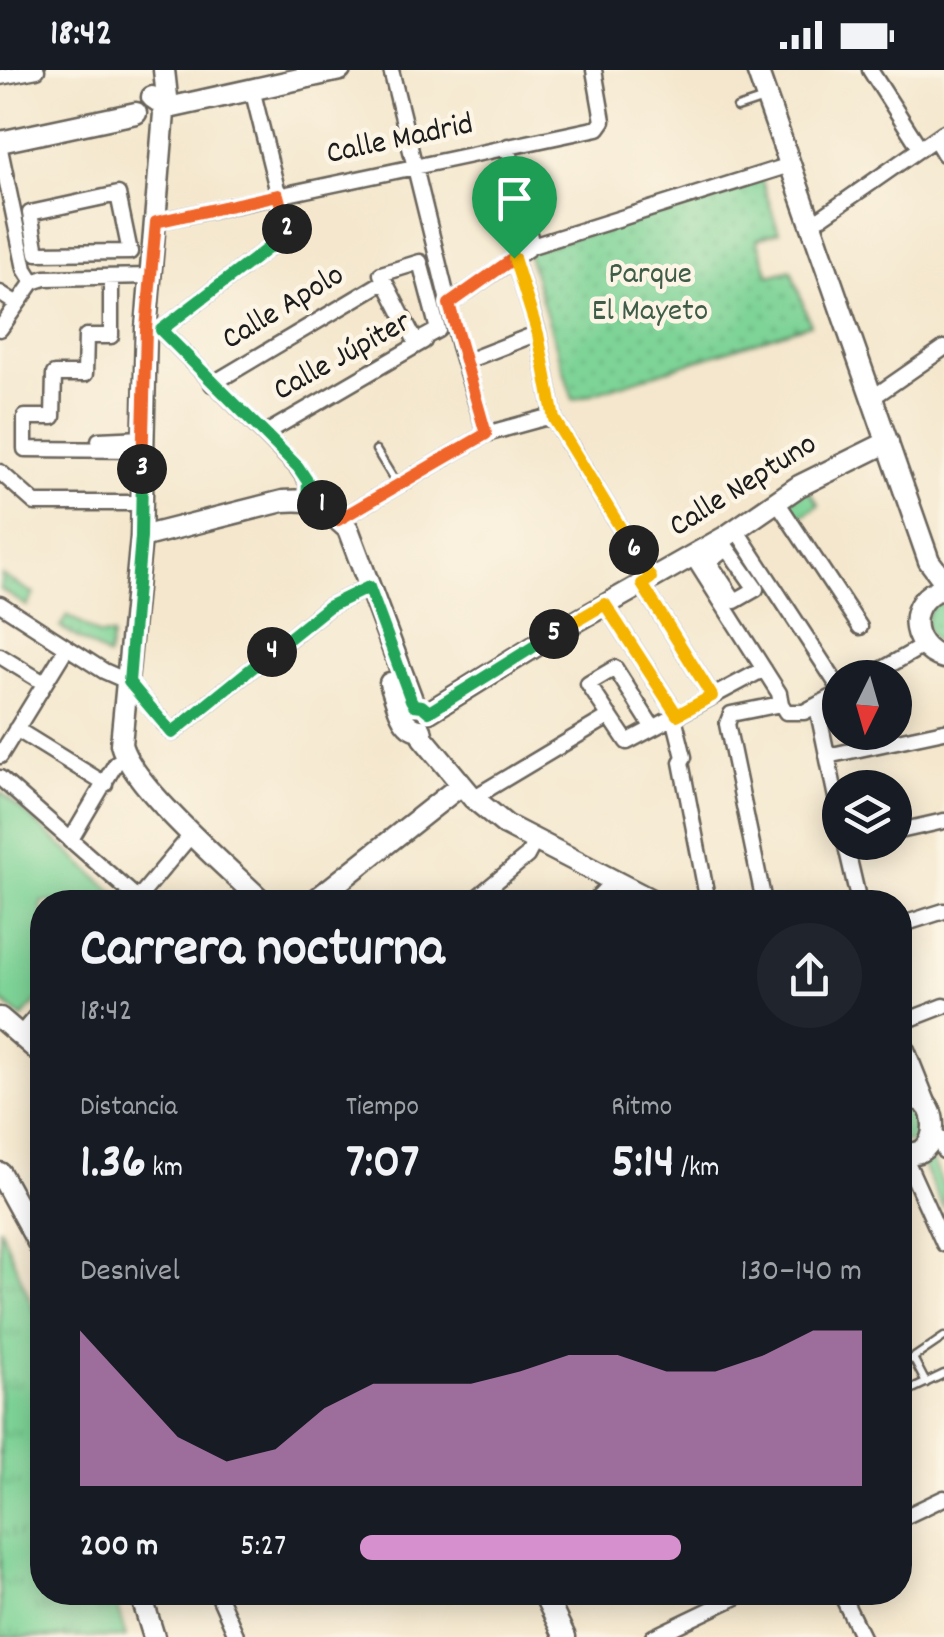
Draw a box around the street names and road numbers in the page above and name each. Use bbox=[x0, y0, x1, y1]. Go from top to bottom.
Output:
street label: Calle Madrid bbox=[322, 103, 478, 179]
street label: Calle Apolo bbox=[214, 254, 354, 364]
street label: Calle Júpiter bbox=[266, 301, 420, 415]
street label: Calle Neptuno bbox=[661, 423, 827, 551]

